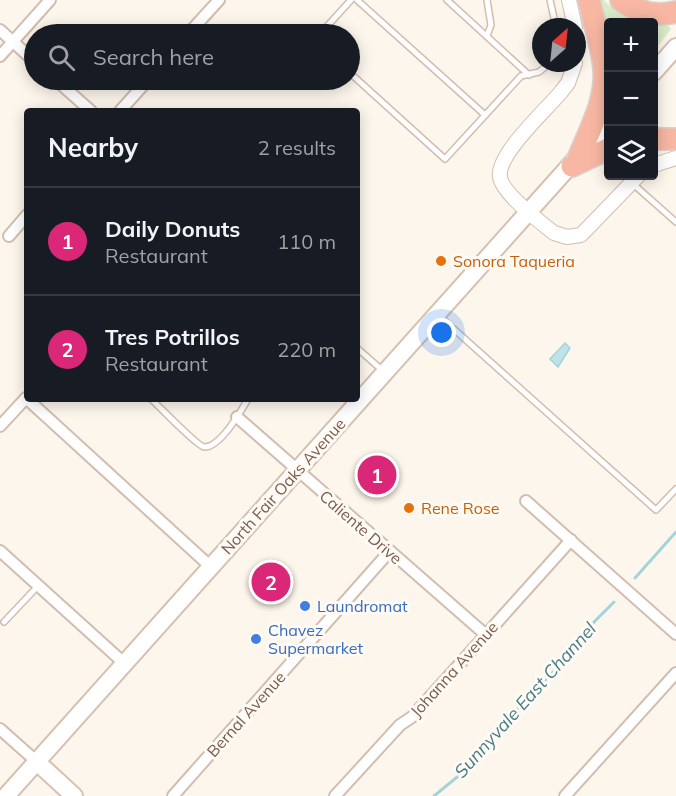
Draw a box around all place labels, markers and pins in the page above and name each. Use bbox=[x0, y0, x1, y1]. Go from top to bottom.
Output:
place label: Sonora Taqueria bbox=[453, 251, 575, 271]
marker: Sonora Taqueria bbox=[434, 254, 448, 268]
pin: 1 bbox=[358, 452, 397, 498]
place label: Rene Rose bbox=[421, 498, 500, 518]
marker: Rene Rose bbox=[402, 501, 416, 515]
pin: 2 bbox=[252, 560, 290, 604]
place label: Laundromat bbox=[317, 596, 408, 616]
marker: Laundromat bbox=[298, 599, 312, 613]
place label: Chavez Supermarket bbox=[268, 620, 364, 658]
marker: Chavez Supermarket bbox=[249, 632, 263, 646]

